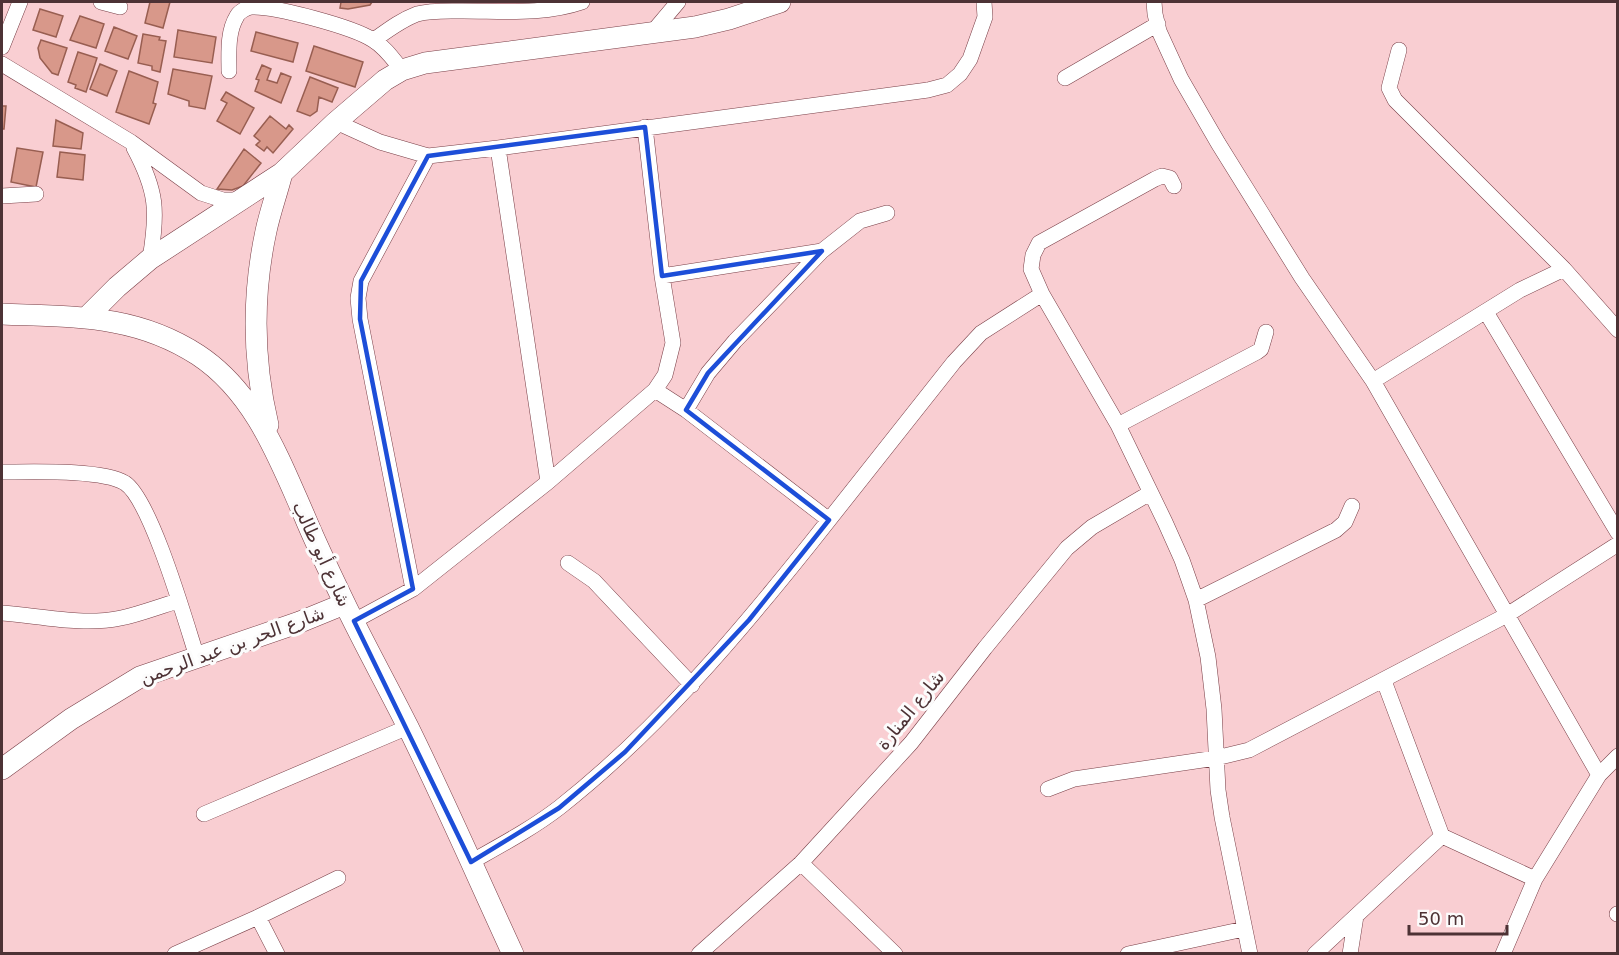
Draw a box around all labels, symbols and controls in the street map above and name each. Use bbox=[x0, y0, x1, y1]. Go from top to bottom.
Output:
street label: شارع أبو طالب bbox=[288, 498, 356, 610]
street label: شارع الحر بن عبد الرحمن bbox=[137, 602, 328, 689]
street label: شارع المنارة bbox=[872, 666, 949, 754]
scale bar bbox=[1409, 898, 1506, 936]
text: 50 m bbox=[1418, 908, 1464, 929]

